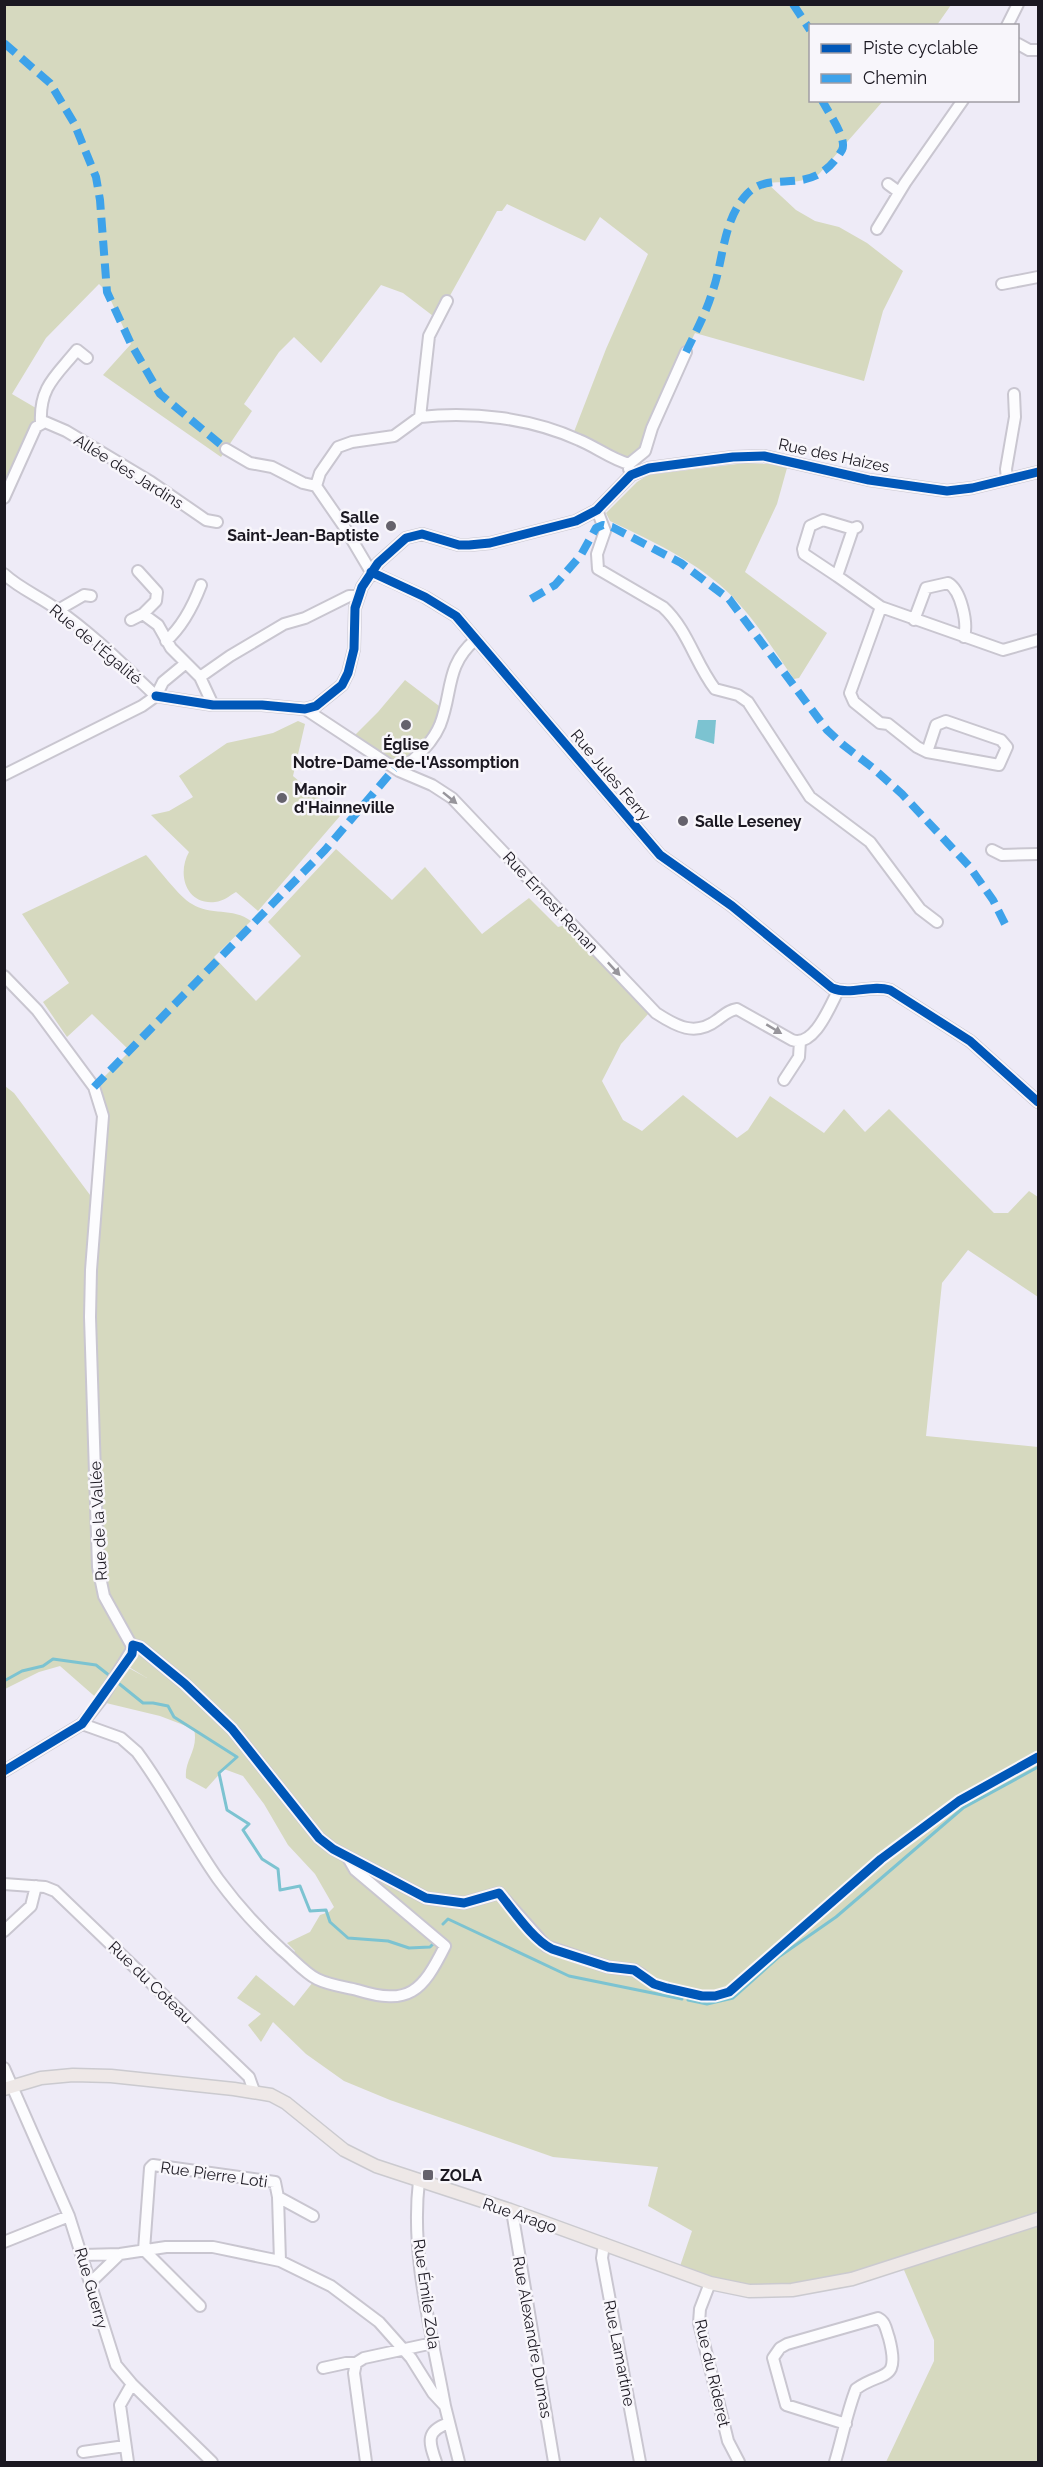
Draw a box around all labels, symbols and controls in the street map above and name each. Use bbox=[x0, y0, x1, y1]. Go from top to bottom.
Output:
legend bbox=[809, 24, 1019, 102]
text: Piste cyclable bbox=[863, 37, 979, 58]
text: Chemin bbox=[863, 67, 927, 88]
street label: Allée des Jardins bbox=[71, 430, 187, 513]
street label: Rue des Haizes bbox=[777, 434, 892, 477]
place label: Salle Saint-Jean-Baptiste bbox=[227, 508, 379, 545]
marker: Salle Saint-Jean-Baptiste bbox=[384, 519, 398, 533]
street label: Rue de l'Égalité bbox=[46, 600, 146, 688]
marker: Église Notre-Dame-de-l'Assomption bbox=[399, 718, 413, 732]
street label: Rue Jules Ferry bbox=[567, 726, 655, 825]
place label: Église Notre-Dame-de-l'Assomption bbox=[293, 734, 519, 772]
place label: Manoir d'Hainneville bbox=[294, 780, 395, 817]
marker: Manoir d'Hainneville bbox=[275, 791, 289, 805]
one-way arrow bbox=[442, 791, 458, 804]
place label: Salle Leseney bbox=[695, 812, 802, 831]
marker: Salle Leseney bbox=[676, 814, 690, 828]
street label: Rue Ernest Renan bbox=[499, 848, 602, 957]
one-way arrow bbox=[607, 961, 621, 976]
one-way arrow bbox=[766, 1023, 782, 1034]
street label: Rue de la Vallée bbox=[86, 1461, 111, 1581]
street label: Rue du Coteau bbox=[104, 1937, 197, 2027]
street label: Rue Pierre Loti bbox=[159, 2158, 269, 2191]
place label: ZOLA bbox=[440, 2166, 482, 2185]
marker: ZOLA bbox=[421, 2168, 435, 2182]
street label: Rue Arago bbox=[480, 2194, 559, 2237]
street label: Rue Émile Zola bbox=[409, 2237, 445, 2351]
street label: Rue Guerry bbox=[71, 2245, 112, 2331]
street label: Rue Alexandre Dumas bbox=[509, 2255, 556, 2420]
street label: Rue Lamartine bbox=[600, 2298, 639, 2408]
street label: Rue du Rideret bbox=[691, 2317, 734, 2429]

